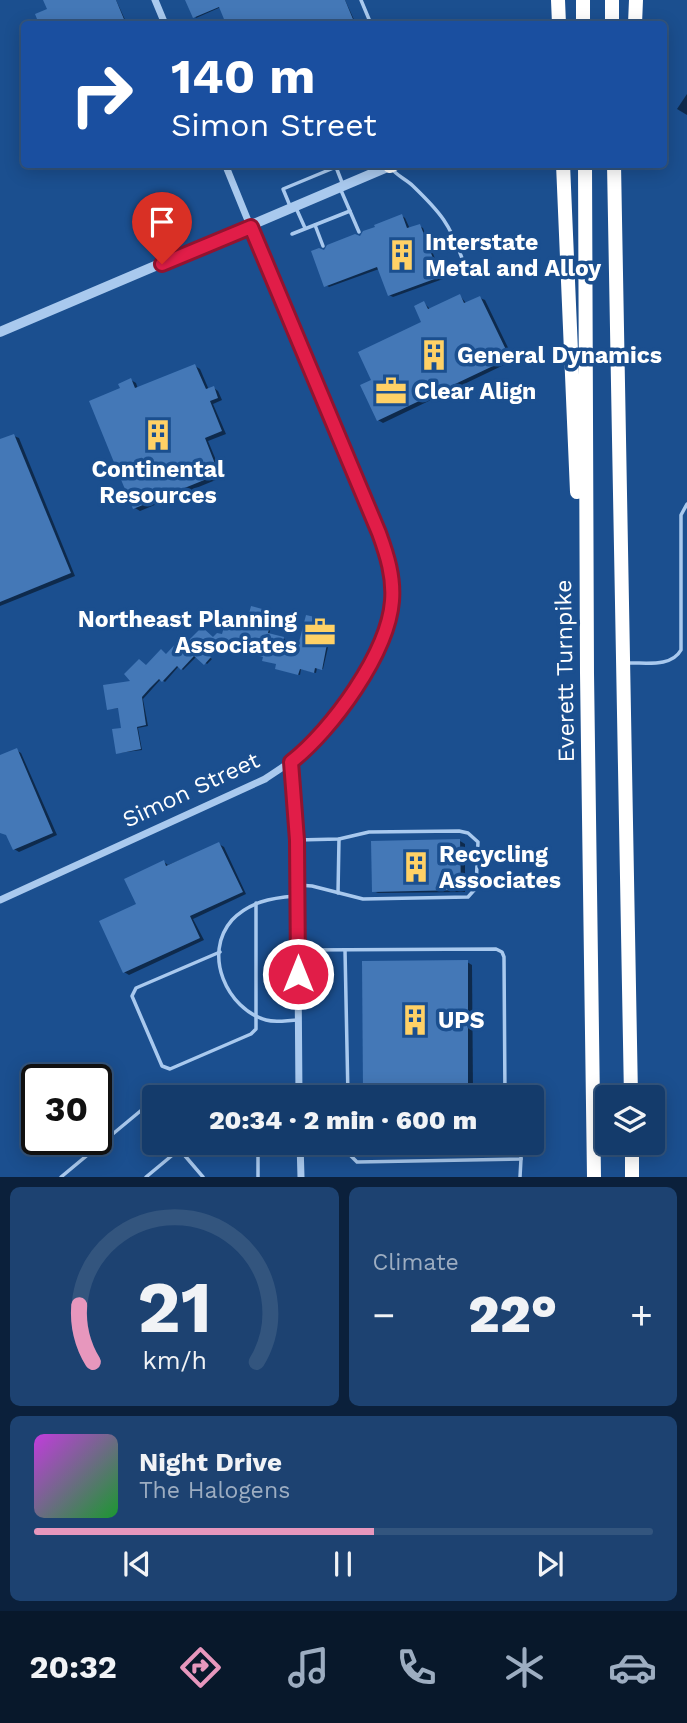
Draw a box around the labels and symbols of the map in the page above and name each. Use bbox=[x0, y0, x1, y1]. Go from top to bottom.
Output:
pin bbox=[132, 192, 192, 264]
place label: Interstate Metal and Alloy bbox=[425, 229, 601, 282]
building icon: Interstate Metal and Alloy bbox=[385, 238, 419, 272]
building icon: General Dynamics bbox=[417, 338, 451, 372]
place label: General Dynamics bbox=[457, 342, 662, 369]
office icon: Clear Align bbox=[374, 374, 408, 408]
place label: Clear Align bbox=[414, 378, 536, 405]
building icon: Continental Resources bbox=[141, 418, 175, 452]
place label: Continental Resources bbox=[91, 456, 225, 509]
street label: Everett Turnpike bbox=[550, 579, 580, 763]
place label: Northeast Planning Associates bbox=[78, 606, 297, 659]
office icon: Northeast Planning Associates bbox=[303, 615, 337, 649]
street label: Simon Street bbox=[118, 746, 264, 833]
place label: Recycling Associates bbox=[439, 841, 561, 894]
building icon: Recycling Associates bbox=[399, 850, 433, 884]
position arrow bbox=[261, 937, 335, 1011]
building icon: UPS bbox=[398, 1003, 432, 1037]
place label: UPS bbox=[438, 1007, 485, 1034]
speed limit sign: 30 bbox=[21, 1064, 112, 1155]

